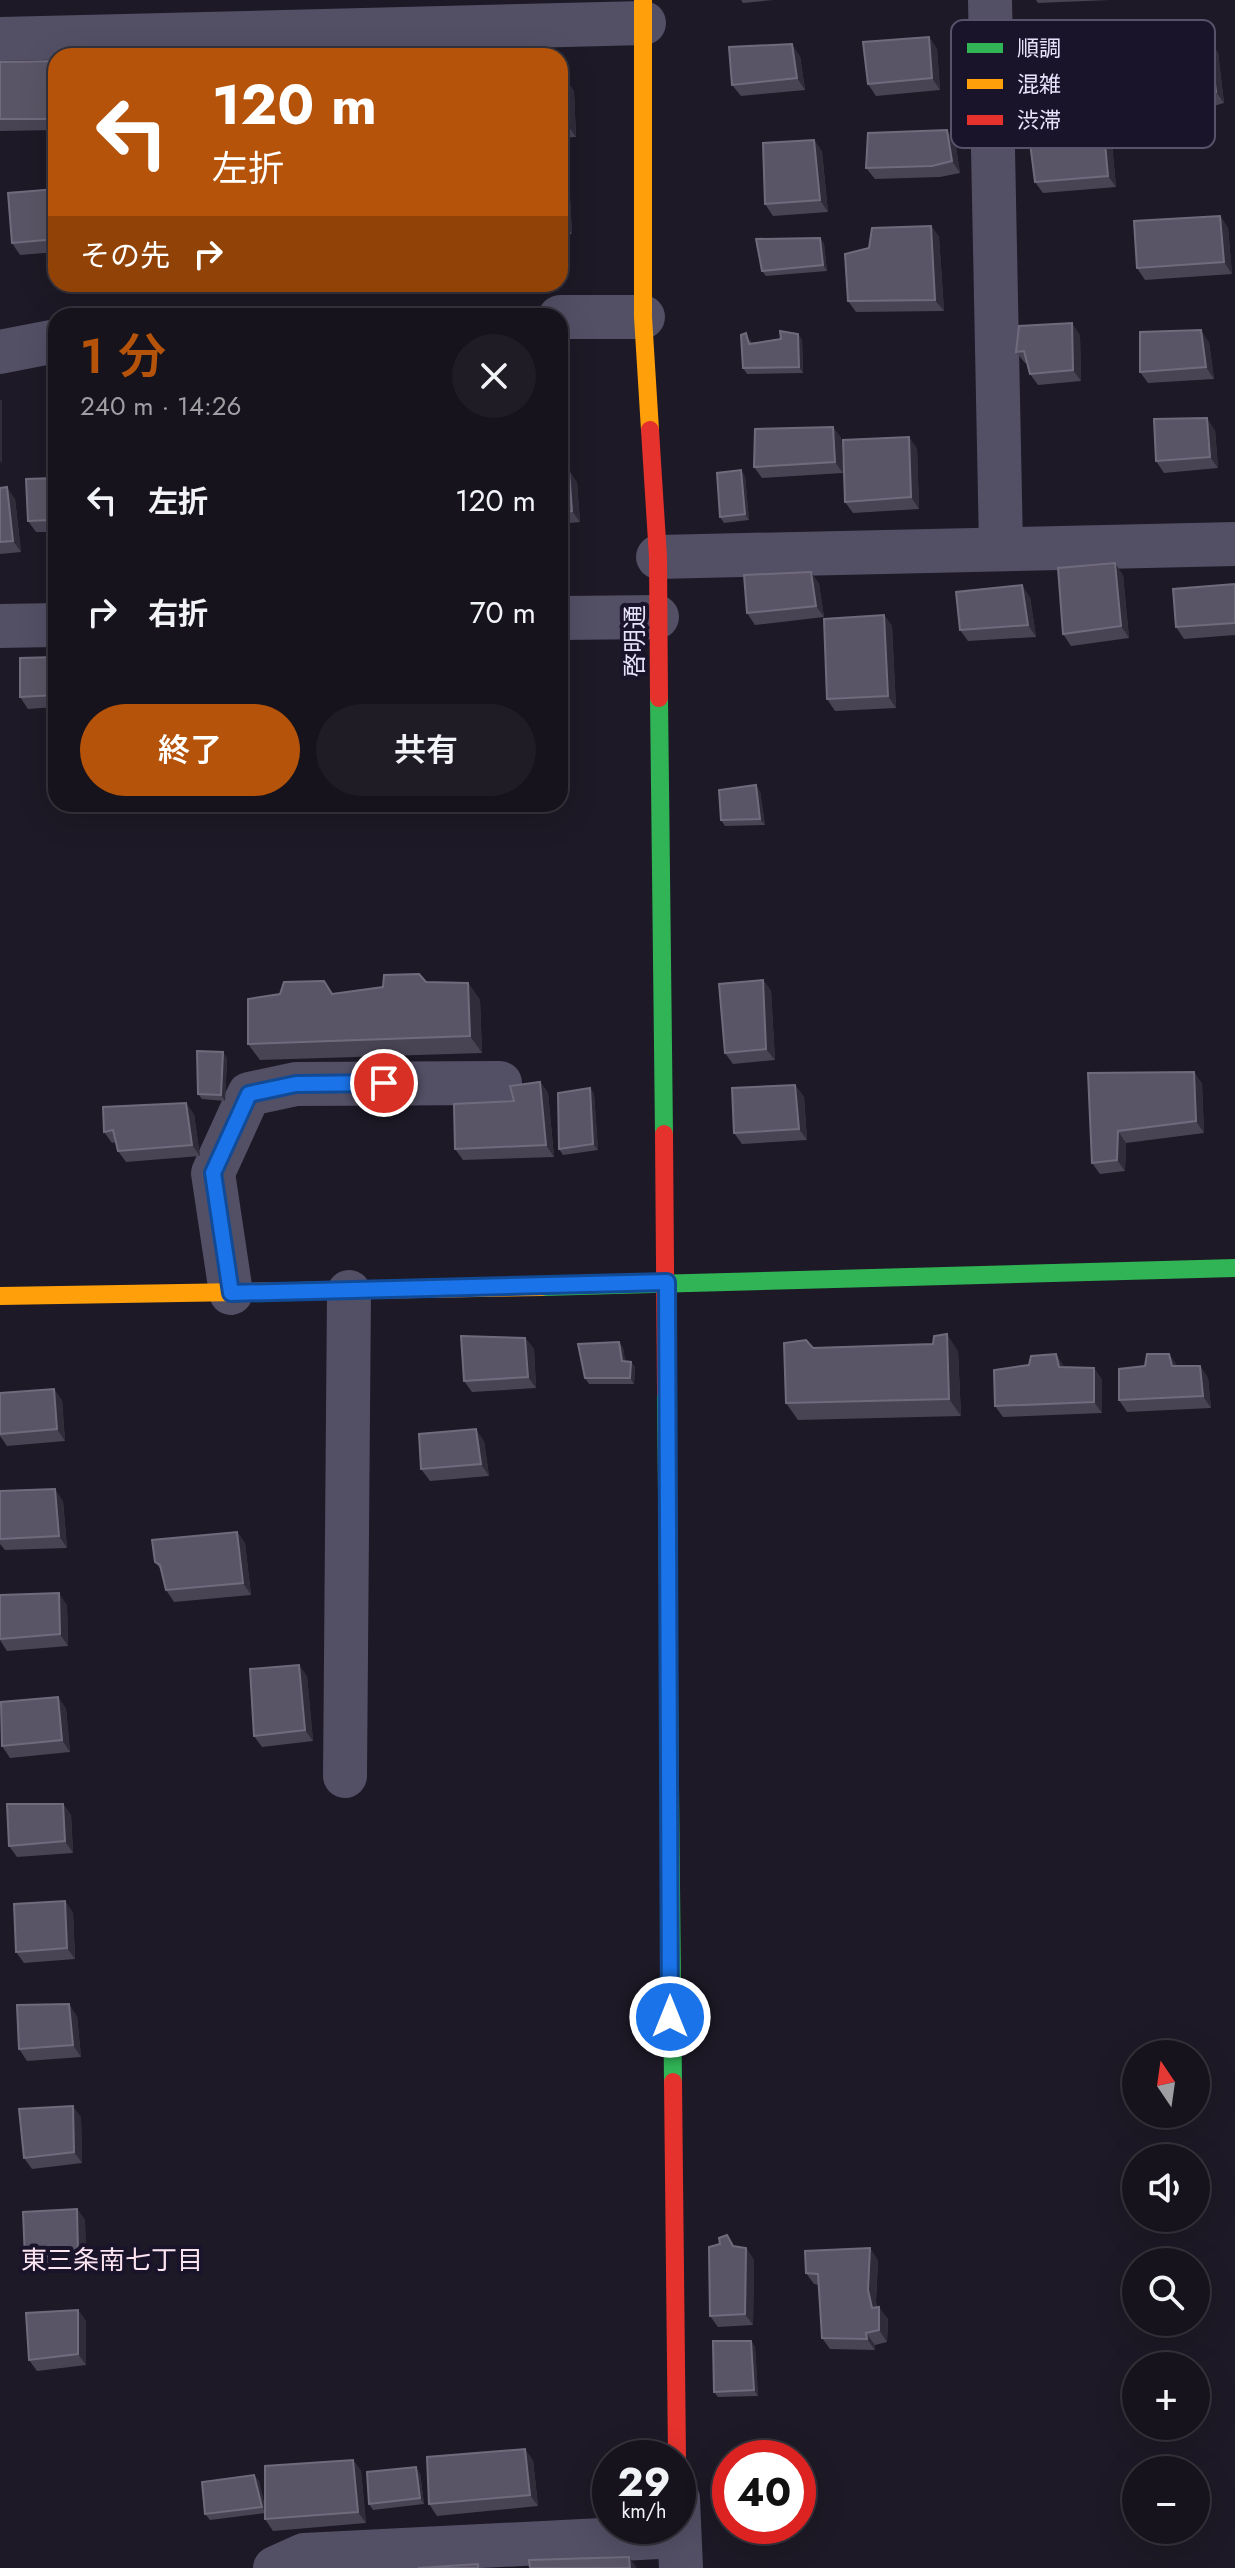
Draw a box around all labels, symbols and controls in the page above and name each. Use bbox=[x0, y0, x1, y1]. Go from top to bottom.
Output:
legend bbox=[951, 20, 1215, 148]
text: 順調 bbox=[1017, 32, 1061, 64]
text: 120 m bbox=[212, 64, 377, 145]
text: 混雑 bbox=[1017, 68, 1061, 100]
icon: left bbox=[80, 80, 184, 184]
text: 渋滞 bbox=[1017, 104, 1061, 136]
text: 左折 bbox=[212, 142, 284, 194]
icon: right bbox=[186, 232, 230, 276]
text: その先 bbox=[80, 234, 170, 277]
text: 1 分 bbox=[80, 322, 166, 391]
button: close bbox=[452, 334, 536, 418]
text: 240 m · 14:26 bbox=[80, 387, 241, 425]
icon: left bbox=[80, 478, 124, 522]
text: 120 m bbox=[455, 479, 536, 522]
text: 左折 bbox=[148, 480, 208, 523]
icon: right bbox=[80, 590, 124, 634]
text: 70 m bbox=[470, 591, 536, 634]
text: 右折 bbox=[148, 592, 208, 635]
street label: 啓明通 bbox=[617, 605, 652, 677]
button: 終了 bbox=[80, 704, 300, 796]
button: 共有 bbox=[316, 704, 536, 796]
pin bbox=[350, 1049, 418, 1117]
icon: arrive bbox=[362, 1061, 406, 1105]
position arrow bbox=[628, 1975, 712, 2059]
north arrow bbox=[1122, 2040, 1210, 2128]
map controls bbox=[1122, 2040, 1210, 2544]
button: sound bbox=[1122, 2144, 1210, 2232]
district label: 東三条南七丁目 bbox=[21, 2241, 203, 2279]
button: search bbox=[1122, 2248, 1210, 2336]
button: + bbox=[1122, 2352, 1210, 2440]
speed limit sign: 40 bbox=[712, 2440, 816, 2544]
text: 29 bbox=[618, 2453, 671, 2511]
button: − bbox=[1122, 2456, 1210, 2544]
text: km/h bbox=[621, 2497, 667, 2526]

